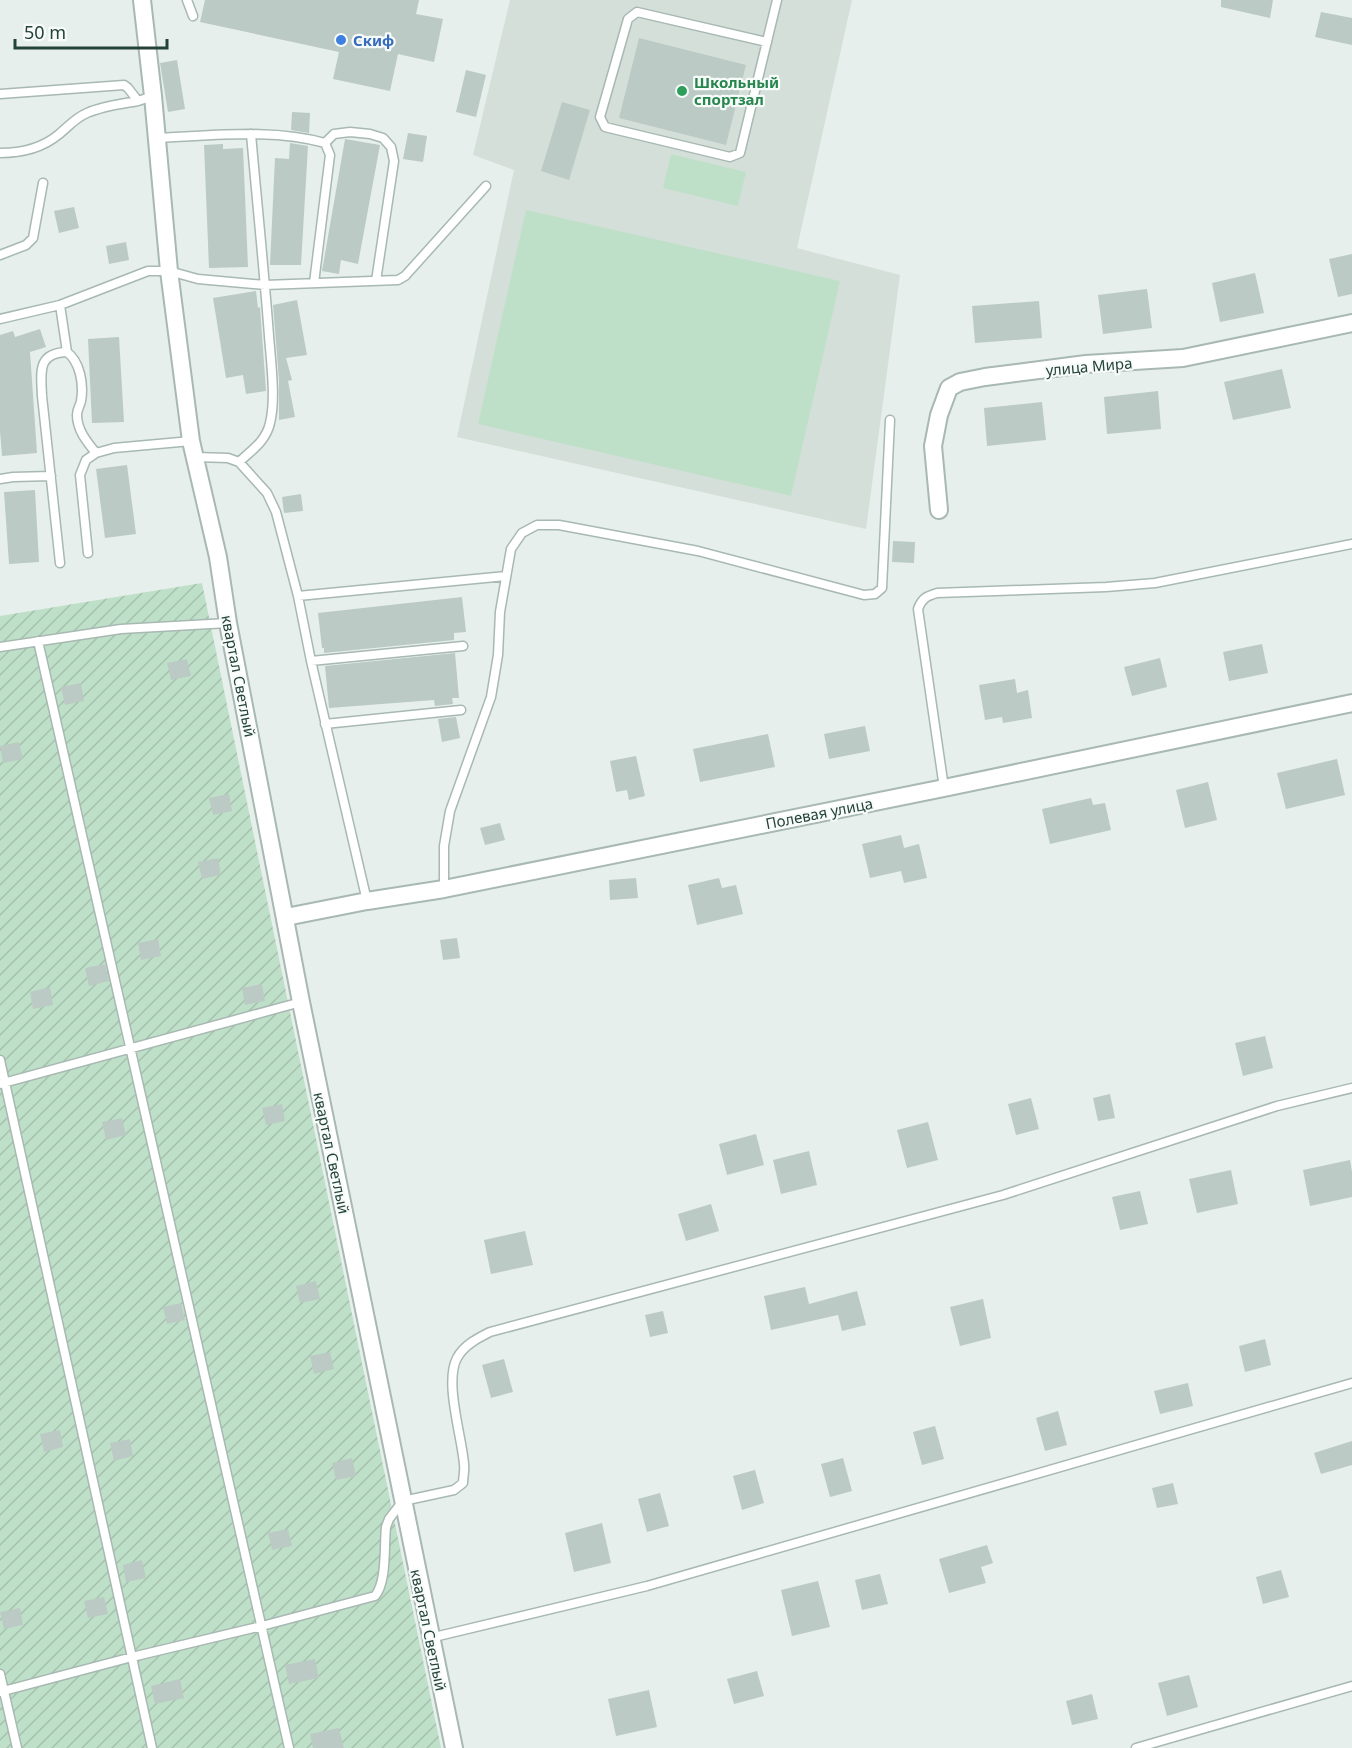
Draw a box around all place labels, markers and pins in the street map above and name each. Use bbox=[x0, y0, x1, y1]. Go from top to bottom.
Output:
place label: Скиф bbox=[353, 30, 394, 50]
marker: Скиф bbox=[334, 33, 348, 47]
place label: Школьный спортзал bbox=[694, 72, 779, 109]
marker: Школьный спортзал bbox=[675, 84, 689, 98]

